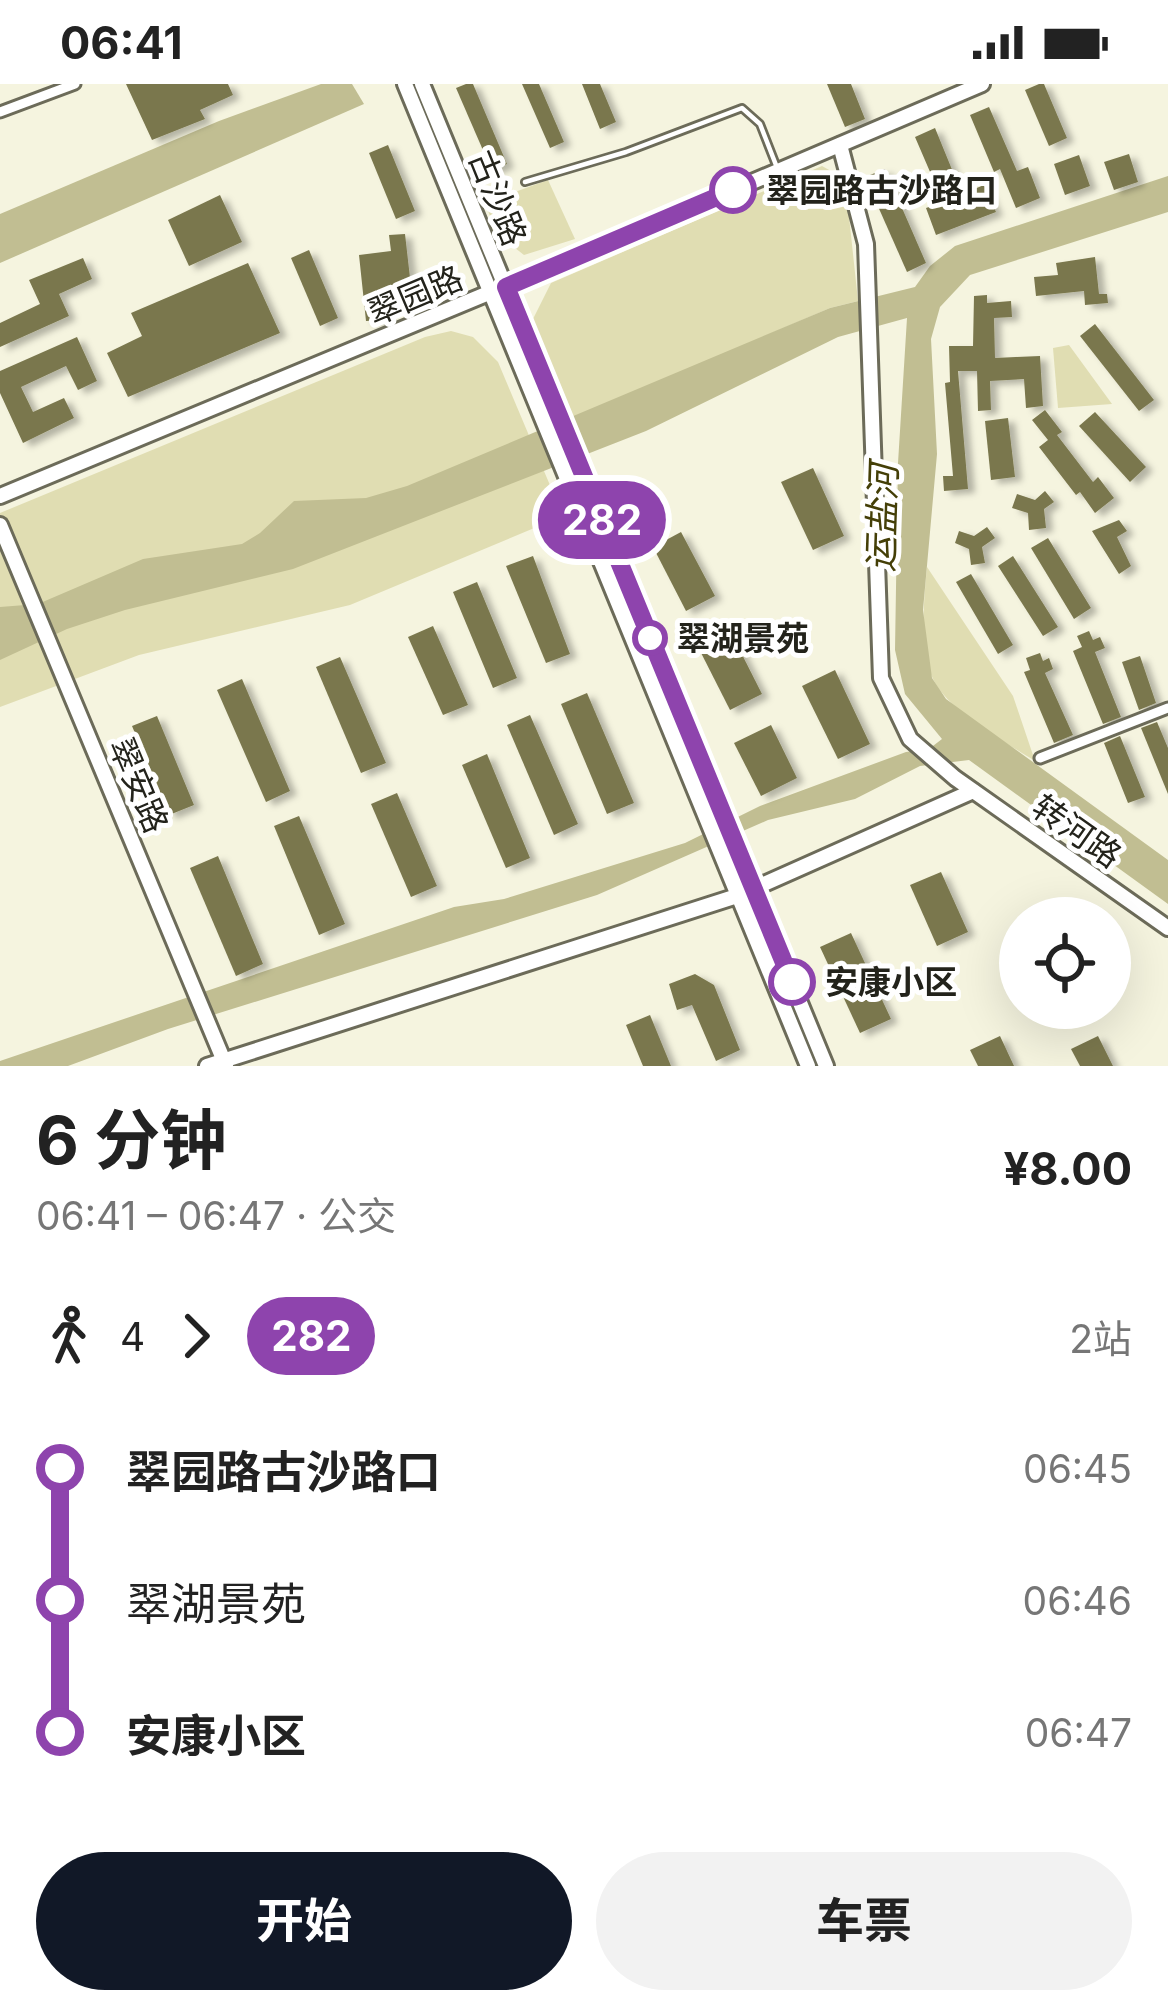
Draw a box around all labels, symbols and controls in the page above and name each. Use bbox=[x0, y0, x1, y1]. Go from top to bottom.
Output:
text: 06:41 bbox=[60, 15, 183, 70]
street label: 古沙路 bbox=[461, 145, 535, 251]
marker: 翠园路古沙路口 bbox=[711, 168, 755, 212]
place label: 翠园路古沙路口 bbox=[766, 170, 997, 210]
street label: 翠园路 bbox=[362, 257, 468, 333]
water label: 运盐河 bbox=[858, 457, 906, 573]
line badge: 282 bbox=[533, 481, 671, 559]
text: 282 bbox=[562, 494, 642, 545]
place label: 翠湖景苑 bbox=[677, 618, 809, 658]
marker: 翠湖景苑 bbox=[634, 622, 666, 654]
street label: 翠安路 bbox=[101, 732, 177, 838]
street label: 转河路 bbox=[1025, 786, 1129, 876]
map controls bbox=[999, 897, 1131, 1029]
button: locate bbox=[999, 897, 1131, 1029]
marker: 安康小区 bbox=[770, 960, 814, 1004]
place label: 安康小区 bbox=[825, 962, 957, 1002]
text: 6 分钟 bbox=[36, 1100, 227, 1180]
text: ¥8.00 bbox=[1004, 1141, 1132, 1196]
text: 06:41 – 06:47 · 公交 bbox=[36, 1192, 396, 1239]
icon: walk bbox=[36, 1303, 102, 1369]
icon: forward bbox=[163, 1303, 229, 1369]
text: 282 bbox=[271, 1310, 351, 1361]
text: 4 bbox=[120, 1313, 145, 1360]
text: 2站 bbox=[1069, 1315, 1132, 1362]
text: 翠园路古沙路口 bbox=[126, 1444, 441, 1499]
text: 06:45 bbox=[1023, 1445, 1132, 1492]
text: 翠湖景苑 bbox=[126, 1576, 306, 1631]
text: 06:46 bbox=[1023, 1577, 1132, 1624]
text: 安康小区 bbox=[126, 1708, 306, 1763]
text: 06:47 bbox=[1025, 1709, 1132, 1756]
button: 开始 bbox=[36, 1852, 572, 1990]
button: 车票 bbox=[596, 1852, 1132, 1990]

